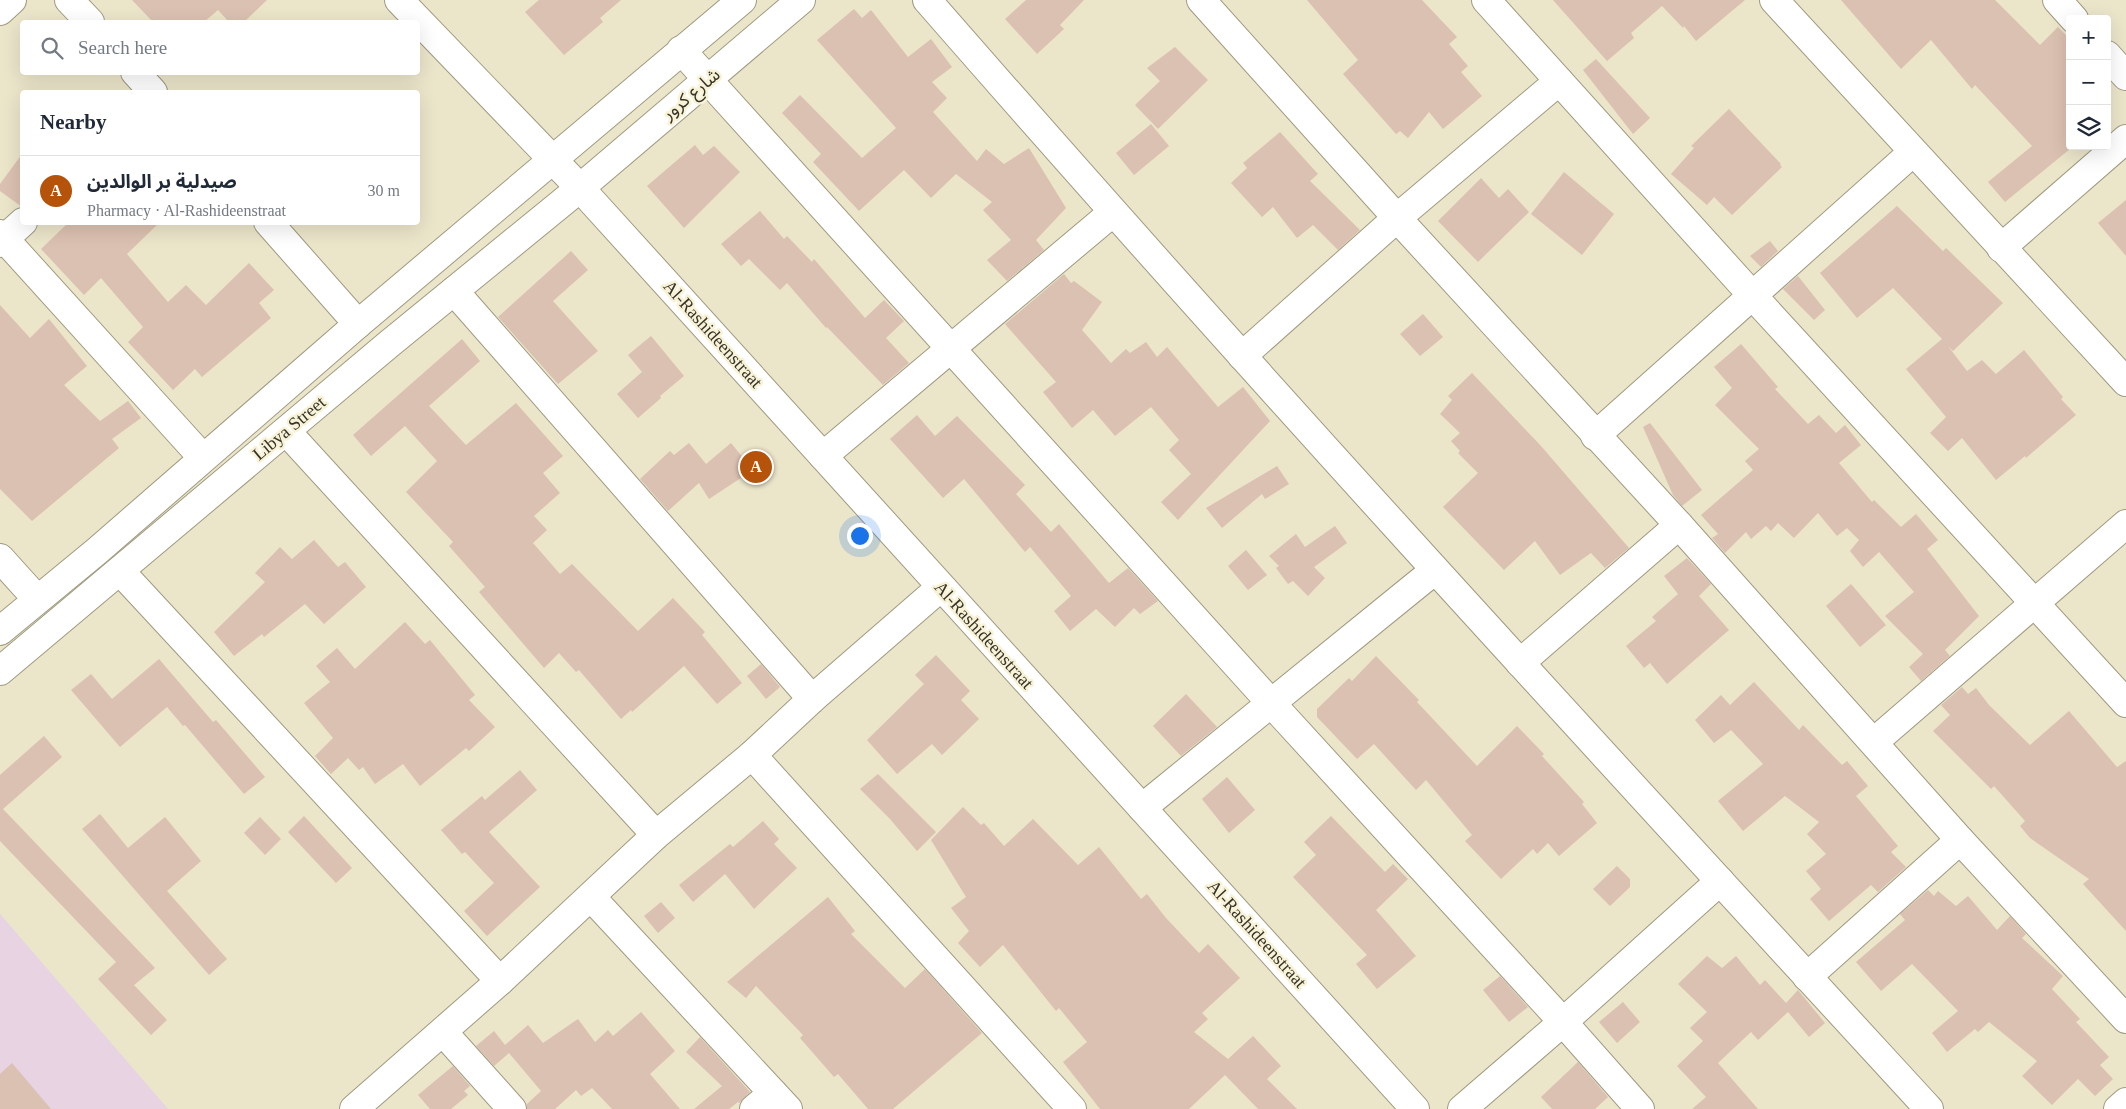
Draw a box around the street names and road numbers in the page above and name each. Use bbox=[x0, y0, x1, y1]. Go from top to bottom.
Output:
street label: شارع كرور bbox=[657, 64, 726, 127]
street label: Al-Rashideenstraat bbox=[659, 276, 767, 392]
street label: Libya Street bbox=[249, 392, 329, 464]
street label: Al-Rashideenstraat bbox=[930, 577, 1038, 693]
street label: Al-Rashideenstraat bbox=[1203, 876, 1311, 992]

